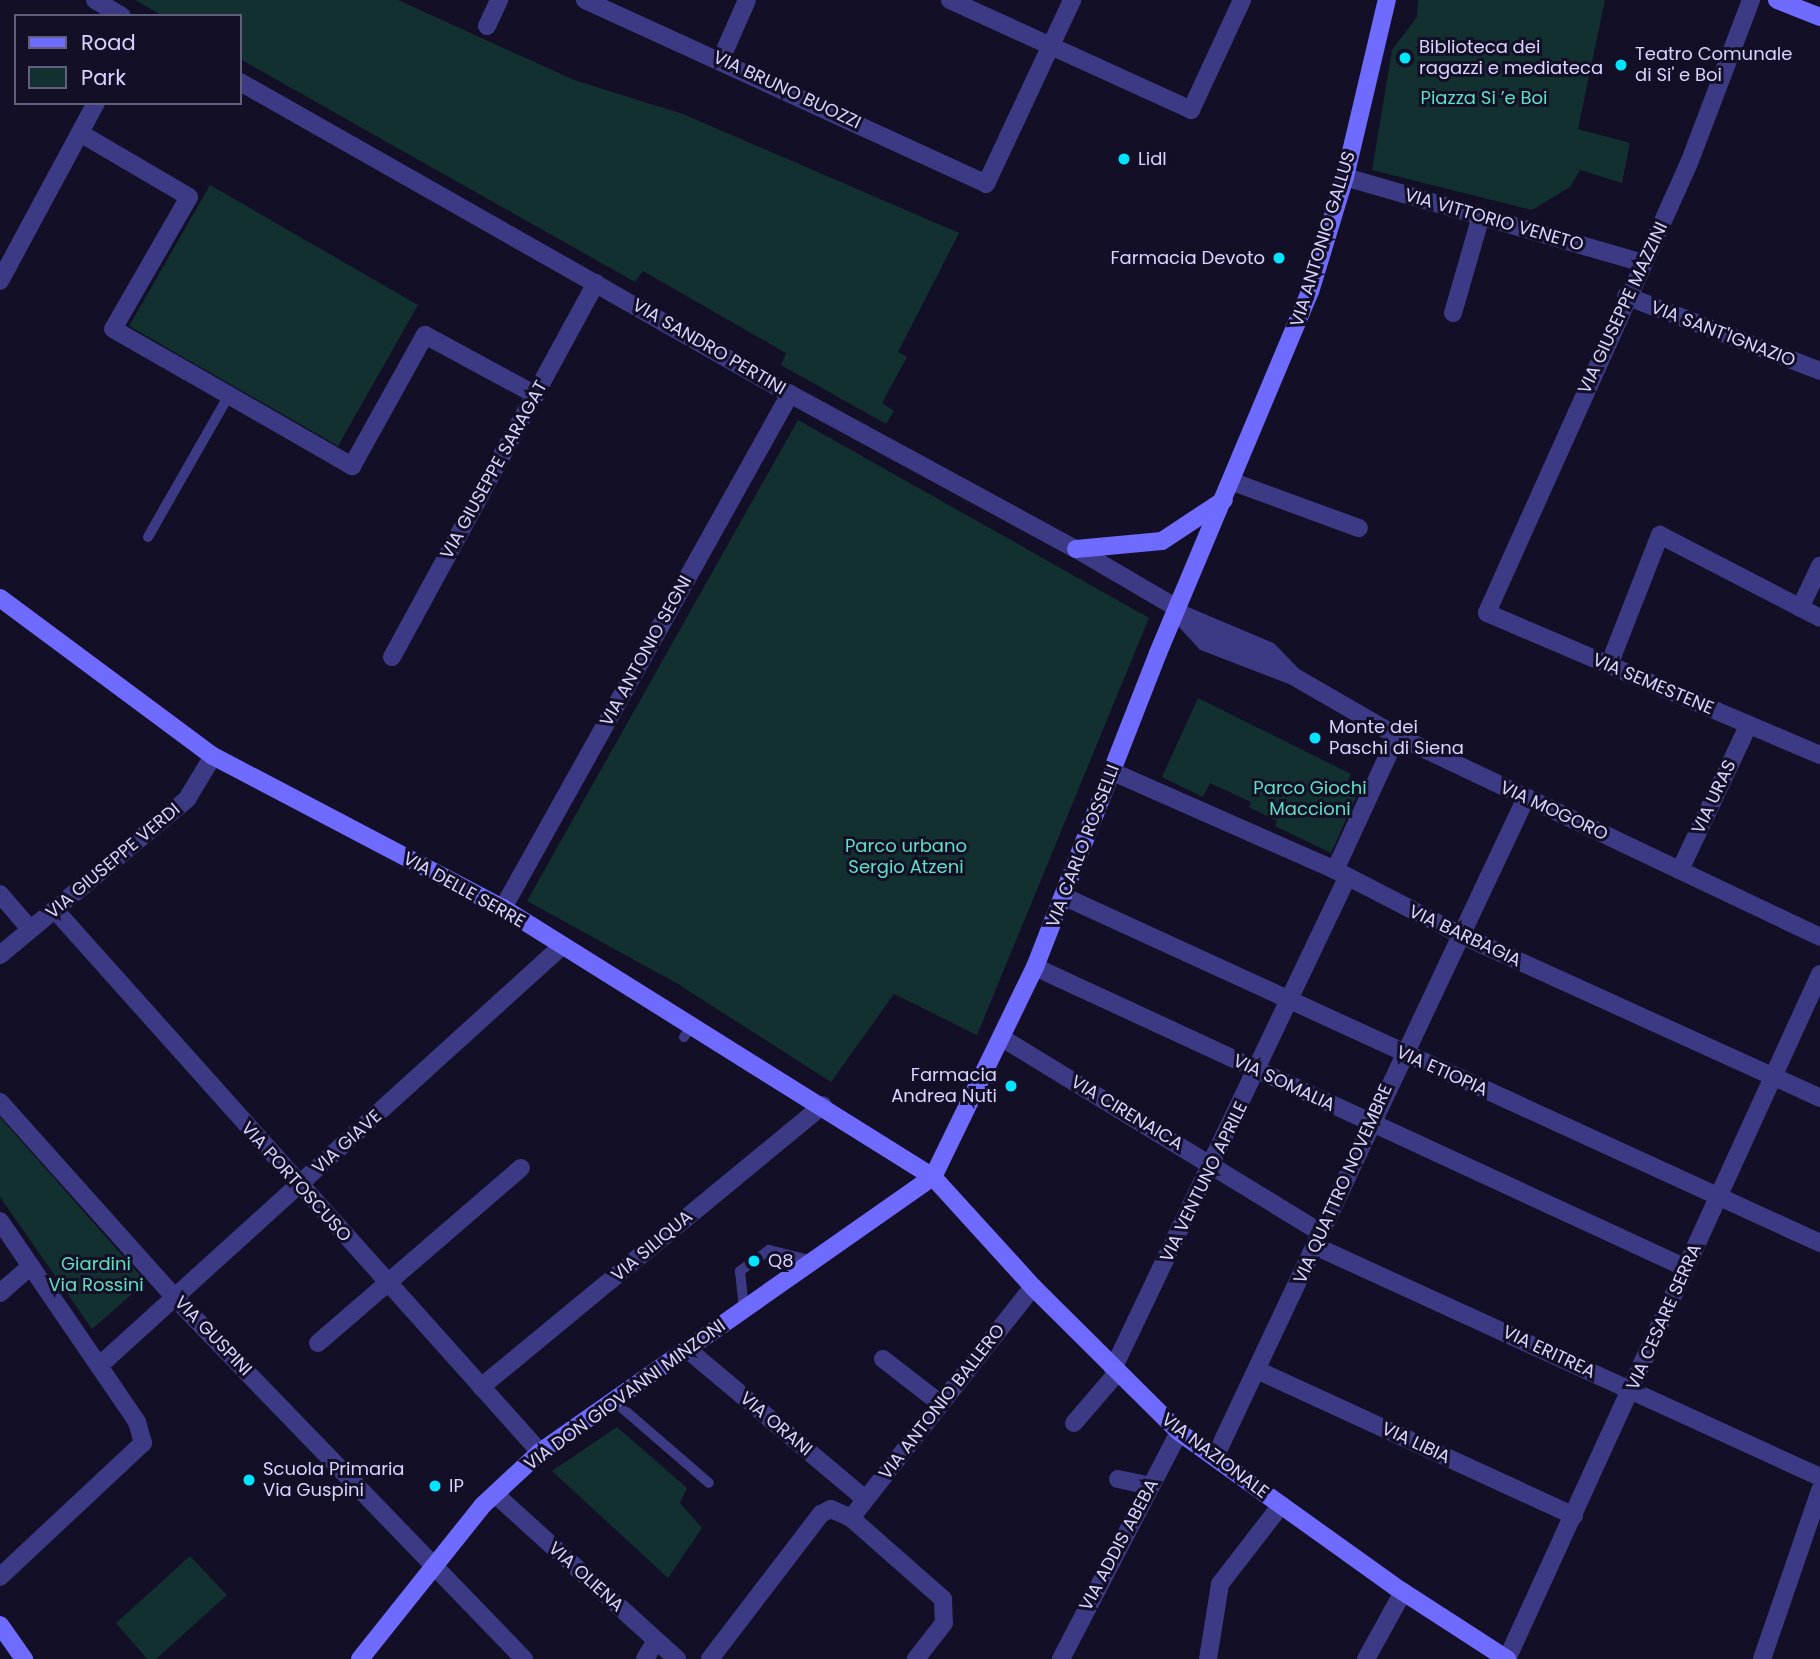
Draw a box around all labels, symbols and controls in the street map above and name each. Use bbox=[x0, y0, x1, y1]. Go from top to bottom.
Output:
legend bbox=[14, 14, 242, 105]
text: Road bbox=[81, 28, 136, 57]
place label: Biblioteca dei ragazzi e mediateca bbox=[1419, 37, 1603, 80]
place label: Teatro Comunale di Si' e Boi bbox=[1635, 44, 1792, 86]
street label: VIA BRUNO BUOZZI bbox=[710, 46, 864, 134]
marker: Biblioteca dei ragazzi e mediateca bbox=[1397, 50, 1413, 66]
marker: Teatro Comunale di Si' e Boi bbox=[1613, 57, 1629, 73]
text: Park bbox=[81, 63, 126, 92]
park label: Piazza Si ’e Boi bbox=[1420, 87, 1548, 109]
place label: Lidl bbox=[1138, 148, 1167, 170]
street label: VIA ANTONIO GALLUS bbox=[1286, 149, 1360, 329]
marker: Lidl bbox=[1116, 151, 1132, 167]
street label: VIA VITTORIO VENETO bbox=[1402, 184, 1586, 256]
street label: VIA GIUSEPPE MAZZINI bbox=[1574, 219, 1672, 397]
place label: Farmacia Devoto bbox=[1110, 247, 1265, 269]
marker: Farmacia Devoto bbox=[1271, 250, 1287, 266]
street label: VIA SANDRO PERTINI bbox=[629, 294, 789, 400]
street label: VIA SANT'IGNAZIO bbox=[1648, 296, 1798, 372]
street label: VIA GIUSEPPE SARAGAT bbox=[436, 377, 552, 563]
street label: VIA ANTONIO SEGNI bbox=[596, 572, 696, 730]
street label: VIA SEMESTENE bbox=[1589, 649, 1717, 719]
place label: Monte dei Paschi di Siena bbox=[1329, 717, 1464, 760]
marker: Monte dei Paschi di Siena bbox=[1307, 730, 1323, 746]
street label: VIA URAS bbox=[1687, 756, 1741, 838]
street label: VIA CARLO ROSSELLI bbox=[1042, 762, 1124, 930]
street label: VIA MOGORO bbox=[1497, 777, 1611, 845]
park label: Parco Giochi Maccioni bbox=[1253, 778, 1367, 820]
street label: VIA GIUSEPPE VERDI bbox=[42, 799, 184, 923]
park label: Parco urbano Sergio Atzeni bbox=[845, 836, 967, 878]
street label: VIA DELLE SERRE bbox=[399, 848, 529, 932]
street label: VIA BARBAGIA bbox=[1405, 901, 1525, 971]
street label: VIA ETIOPIA bbox=[1393, 1041, 1491, 1101]
street label: VIA SOMALIA bbox=[1229, 1050, 1339, 1116]
place label: Farmacia Andrea Nuti bbox=[891, 1065, 997, 1108]
street label: VIA CIRENAICA bbox=[1067, 1071, 1187, 1155]
marker: Farmacia Andrea Nuti bbox=[1003, 1078, 1019, 1094]
street label: VIA QUATTRO NOVEMBRE bbox=[1289, 1081, 1397, 1287]
street label: VIA VENTUNO APRILE bbox=[1156, 1098, 1252, 1266]
street label: VIA GIAVE bbox=[308, 1105, 386, 1179]
street label: VIA PORTOSCUSO bbox=[236, 1117, 356, 1247]
street label: VIA SILIQUA bbox=[607, 1206, 697, 1286]
street label: VIA CESARE SERRA bbox=[1622, 1240, 1706, 1394]
place label: Q8 bbox=[768, 1250, 794, 1272]
marker: Q8 bbox=[746, 1253, 762, 1269]
park label: Giardini Via Rossini bbox=[48, 1254, 144, 1296]
street label: VIA GUSPINI bbox=[170, 1292, 256, 1380]
street label: VIA DON GIOVANNI MINZONI bbox=[520, 1315, 730, 1475]
street label: VIA ANTONIO BALLERO bbox=[875, 1320, 1009, 1484]
street label: VIA ERITREA bbox=[1499, 1321, 1599, 1383]
street label: VIA ORANI bbox=[735, 1387, 817, 1461]
street label: VIA NAZIONALE bbox=[1157, 1409, 1273, 1503]
street label: VIA LIBIA bbox=[1378, 1418, 1454, 1468]
place label: Scuola Primaria Via Guspini bbox=[263, 1459, 405, 1502]
marker: Scuola Primaria Via Guspini bbox=[241, 1472, 257, 1488]
place label: IP bbox=[449, 1475, 464, 1497]
street label: VIA ADDIS ABEBA bbox=[1075, 1475, 1163, 1615]
marker: IP bbox=[427, 1478, 443, 1494]
street label: VIA OLIENA bbox=[544, 1538, 628, 1616]

